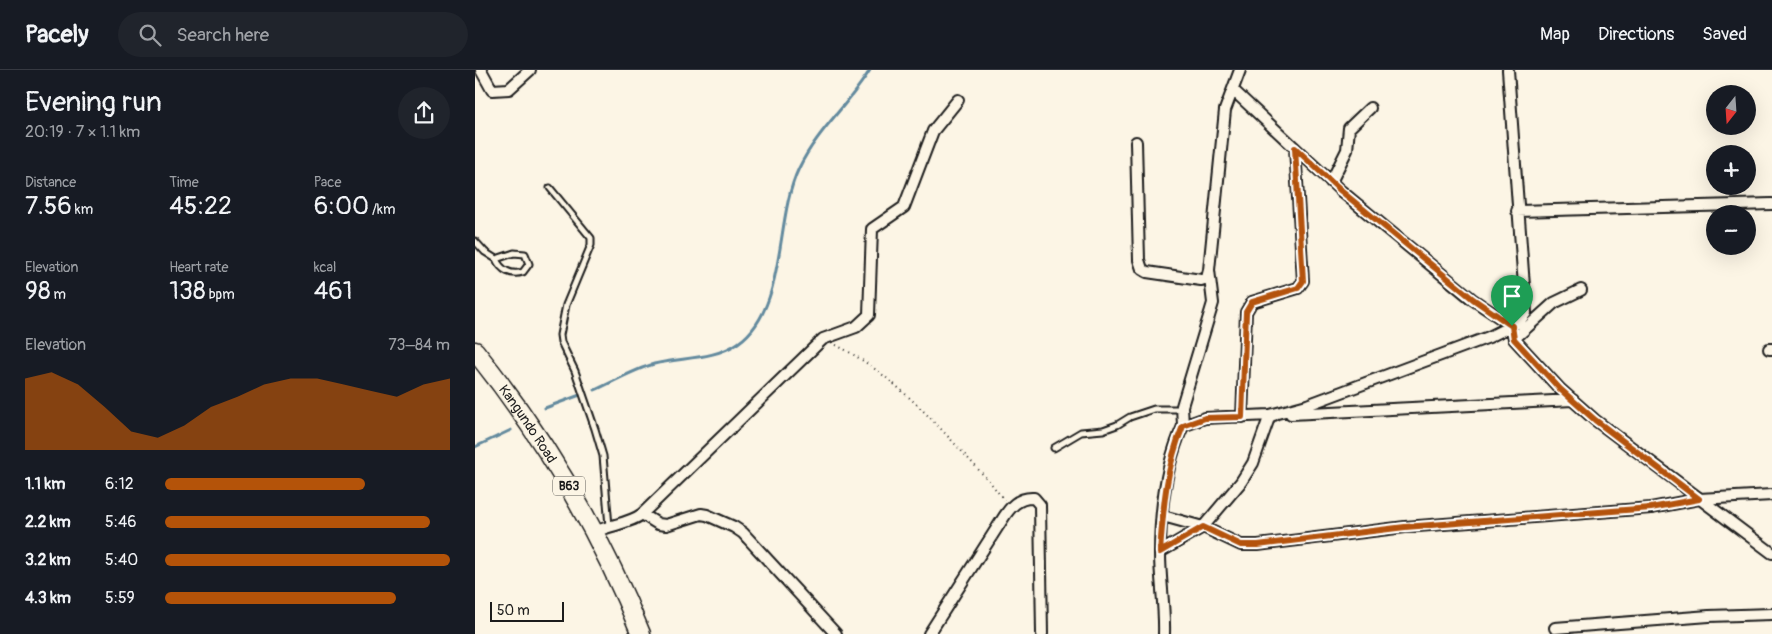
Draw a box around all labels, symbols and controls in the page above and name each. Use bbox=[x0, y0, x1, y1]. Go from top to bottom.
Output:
search box bbox=[118, 12, 468, 57]
text: Pacely bbox=[25, 20, 88, 49]
icon: search bbox=[136, 21, 164, 49]
text: Search here bbox=[176, 23, 269, 47]
text: Map bbox=[1540, 23, 1570, 46]
text: Directions bbox=[1598, 23, 1674, 46]
text: Saved bbox=[1702, 23, 1747, 46]
text: Evening run bbox=[25, 85, 162, 120]
north arrow bbox=[1706, 85, 1756, 135]
map controls bbox=[1706, 85, 1756, 255]
button: share bbox=[398, 87, 450, 139]
text: 20:19 · 7 × 1.1 km bbox=[25, 122, 140, 142]
button: + bbox=[1706, 145, 1756, 195]
text: Distance bbox=[25, 174, 76, 191]
text: Time bbox=[169, 174, 199, 191]
text: Pace bbox=[314, 174, 341, 191]
text: 7.56 bbox=[25, 191, 72, 222]
text: 45:22 bbox=[169, 191, 232, 222]
text: 6:00 bbox=[314, 191, 369, 222]
text: km bbox=[72, 201, 93, 218]
text: /km bbox=[369, 201, 395, 218]
button: − bbox=[1706, 205, 1756, 255]
text: Elevation bbox=[25, 259, 78, 276]
text: Heart rate bbox=[169, 259, 228, 276]
text: kcal bbox=[314, 259, 336, 276]
pin bbox=[1491, 275, 1533, 326]
text: 98 bbox=[25, 276, 50, 307]
text: 138 bbox=[169, 276, 206, 307]
text: 461 bbox=[314, 276, 352, 307]
icon: arrive bbox=[1498, 282, 1526, 310]
text: m bbox=[50, 286, 66, 303]
text: bpm bbox=[206, 286, 235, 303]
text: Elevation bbox=[25, 335, 86, 355]
text: 73–84 m bbox=[388, 335, 450, 355]
street label: Kangundo Road bbox=[495, 381, 561, 466]
text: 1.1 km bbox=[25, 474, 65, 494]
text: 6:12 bbox=[105, 474, 134, 494]
road number: B63 bbox=[553, 476, 585, 496]
text: 2.2 km bbox=[25, 512, 71, 532]
text: 5:46 bbox=[105, 512, 137, 532]
text: 3.2 km bbox=[25, 550, 71, 570]
text: 5:40 bbox=[105, 550, 138, 570]
text: 4.3 km bbox=[25, 588, 71, 608]
text: 5:59 bbox=[105, 588, 135, 608]
scale bar bbox=[490, 599, 564, 622]
text: 50 m bbox=[497, 602, 530, 619]

